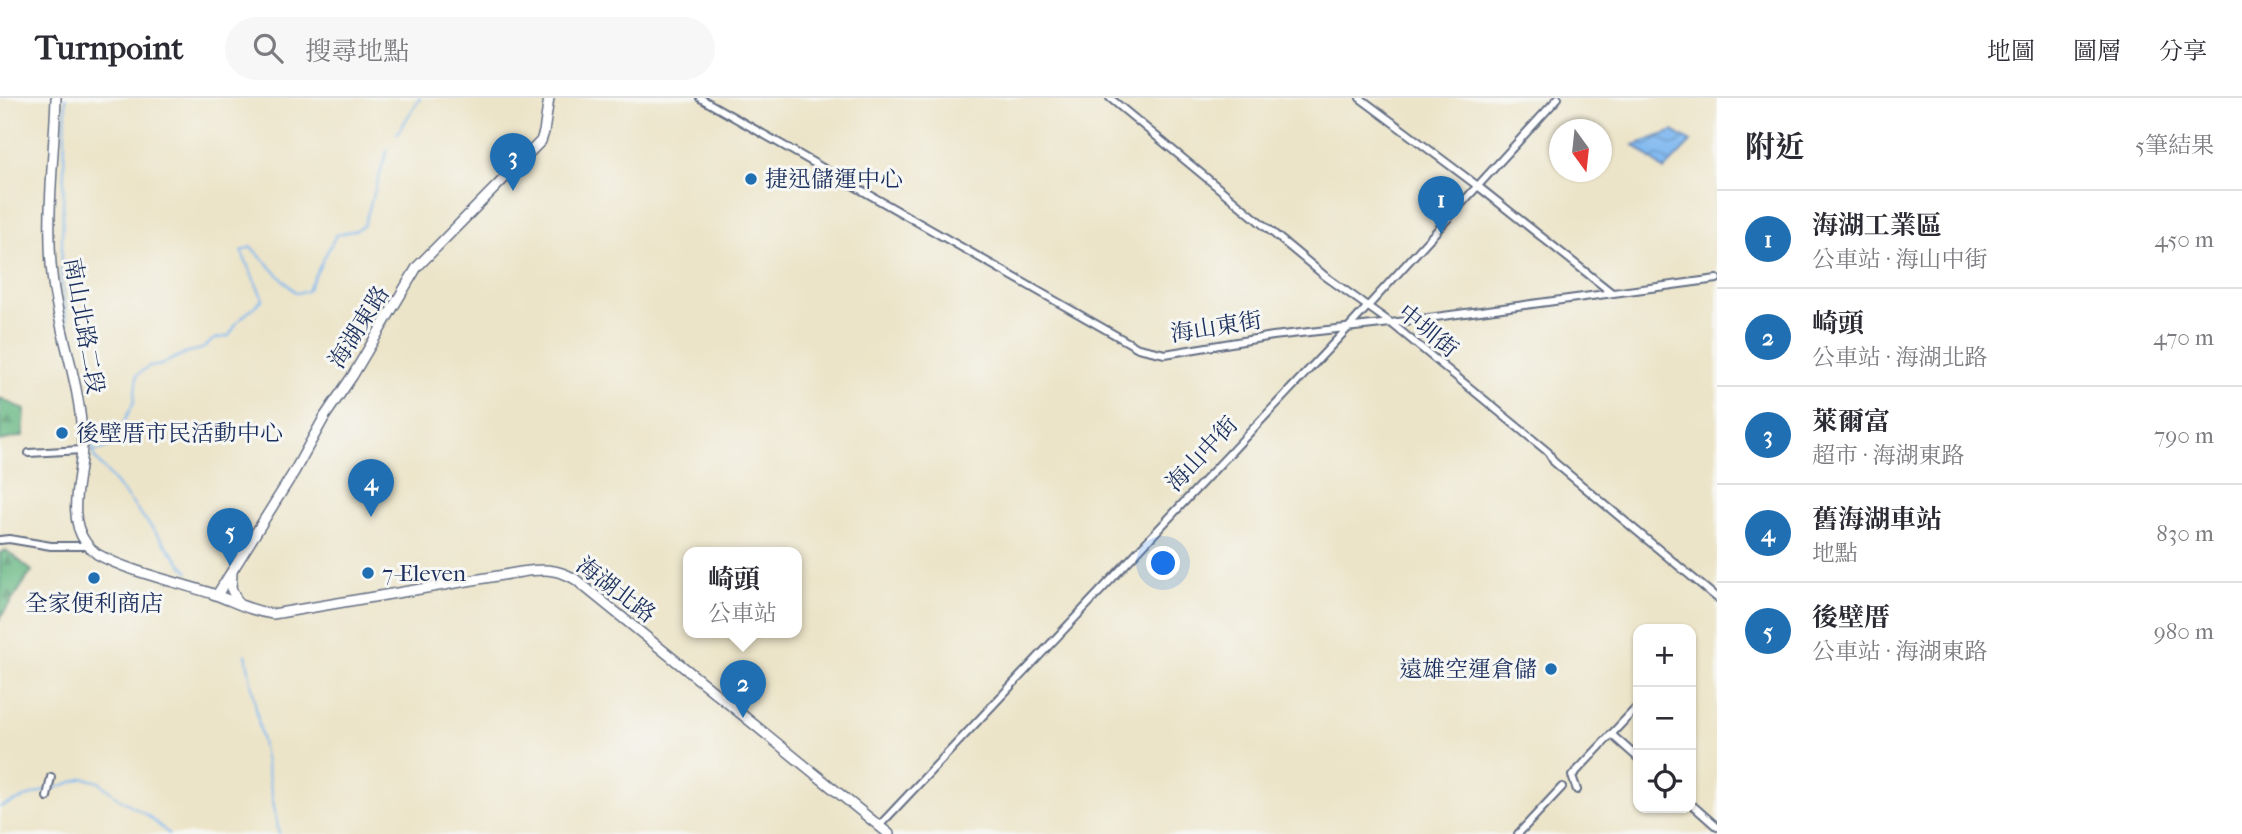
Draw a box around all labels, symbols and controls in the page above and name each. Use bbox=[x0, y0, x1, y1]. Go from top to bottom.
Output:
search box bbox=[225, 17, 715, 80]
text: Turnpoint bbox=[35, 29, 183, 68]
icon: search bbox=[249, 29, 287, 67]
text: 搜尋地點 bbox=[305, 36, 409, 67]
text: 地圖 bbox=[1987, 37, 2035, 65]
text: 圖層 bbox=[2073, 37, 2121, 65]
text: 分享 bbox=[2159, 37, 2207, 65]
north arrow bbox=[1549, 119, 1612, 182]
text: 附近 bbox=[1745, 130, 1805, 165]
text: 5筆結果 bbox=[2135, 132, 2214, 159]
pin: 3 bbox=[490, 133, 536, 191]
place label: 捷迅儲運中心 bbox=[765, 166, 903, 193]
marker: 捷迅儲運中心 bbox=[743, 171, 759, 187]
pin: 1 bbox=[1418, 176, 1464, 234]
text: 海湖工業區 bbox=[1812, 210, 1942, 241]
text: 1 bbox=[1764, 226, 1772, 253]
text: 450 m bbox=[2154, 226, 2214, 253]
text: 公車站 · 海山中街 bbox=[1812, 246, 1988, 273]
street label: 南山北路二段 bbox=[59, 256, 109, 396]
street label: 海湖東路 bbox=[323, 281, 395, 373]
street label: 中圳街 bbox=[1393, 299, 1463, 363]
street label: 海山東街 bbox=[1168, 306, 1264, 348]
text: 崎頭 bbox=[1812, 308, 1864, 339]
text: 2 bbox=[1762, 324, 1774, 351]
text: 470 m bbox=[2153, 324, 2214, 351]
text: 公車站 · 海湖北路 bbox=[1812, 344, 1988, 371]
text: 萊爾富 bbox=[1812, 406, 1890, 437]
street label: 海山中街 bbox=[1161, 411, 1243, 497]
place label: 後壁厝市民活動中心 bbox=[76, 420, 283, 447]
text: 3 bbox=[1763, 422, 1773, 449]
text: 790 m bbox=[2154, 422, 2214, 449]
marker: 後壁厝市民活動中心 bbox=[54, 425, 70, 441]
text: 超市 · 海湖東路 bbox=[1812, 442, 1965, 469]
pin: 4 bbox=[348, 459, 394, 517]
text: 舊海湖車站 bbox=[1812, 504, 1942, 535]
pin: 5 bbox=[207, 508, 253, 566]
text: 4 bbox=[1761, 520, 1775, 547]
text: 830 m bbox=[2156, 520, 2214, 547]
text: 地點 bbox=[1812, 540, 1858, 567]
your location bbox=[1146, 546, 1180, 580]
popup bbox=[683, 547, 802, 638]
street label: 海湖北路 bbox=[571, 552, 661, 628]
place label: 7-Eleven bbox=[382, 560, 467, 587]
text: 崎頭 bbox=[708, 564, 760, 595]
marker: 7-Eleven bbox=[360, 565, 376, 581]
marker: 全家便利商店 bbox=[86, 570, 102, 586]
place label: 全家便利商店 bbox=[25, 590, 163, 617]
text: 公車站 bbox=[708, 600, 777, 627]
text: 後壁厝 bbox=[1812, 602, 1890, 633]
text: 5 bbox=[1763, 618, 1773, 645]
text: 980 m bbox=[2154, 618, 2214, 645]
map controls bbox=[1633, 624, 1696, 813]
button: + bbox=[1633, 624, 1696, 687]
text: 公車站 · 海湖東路 bbox=[1812, 638, 1988, 665]
place label: 遠雄空運倉儲 bbox=[1399, 656, 1537, 683]
pin: 2 bbox=[720, 660, 766, 718]
marker: 遠雄空運倉儲 bbox=[1543, 661, 1559, 677]
button: − bbox=[1633, 687, 1696, 750]
button: locate bbox=[1633, 750, 1696, 813]

